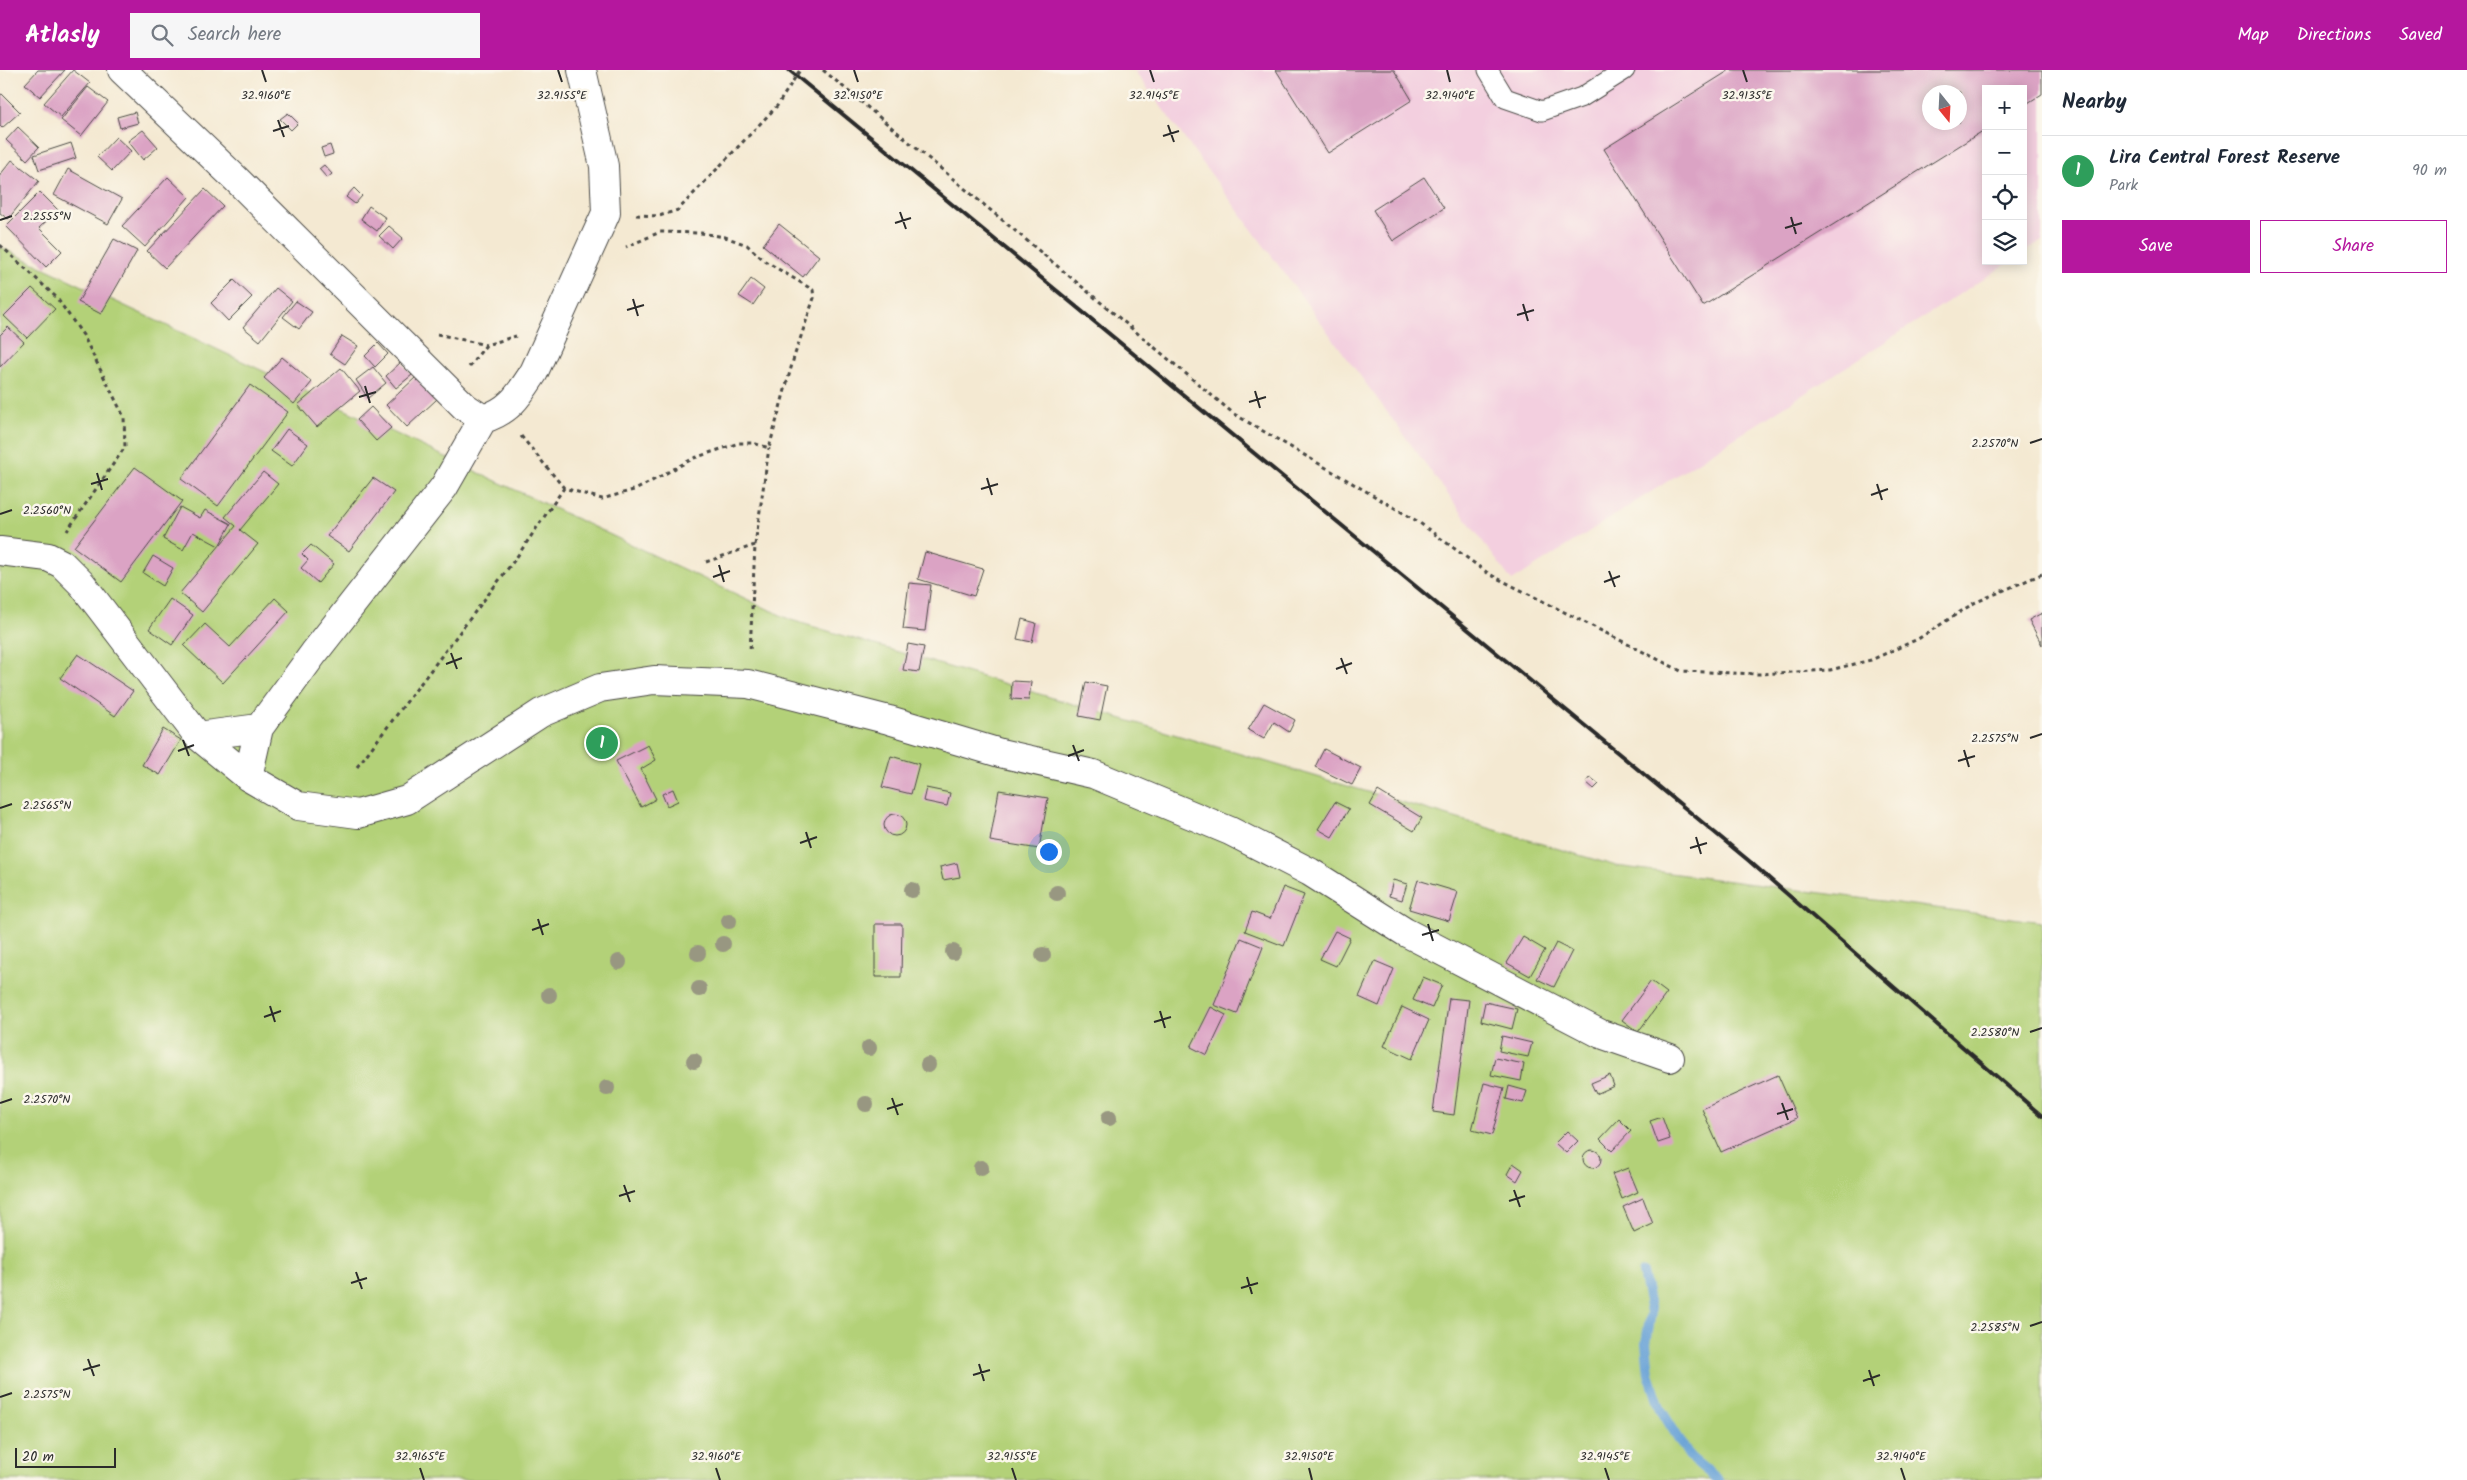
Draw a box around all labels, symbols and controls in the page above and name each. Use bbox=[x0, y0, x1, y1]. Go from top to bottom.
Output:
search box bbox=[130, 13, 480, 58]
text: Atlasly bbox=[25, 16, 100, 55]
text: Search here bbox=[188, 20, 281, 50]
icon: search bbox=[148, 21, 176, 49]
text: Map bbox=[2237, 21, 2269, 50]
text: Directions bbox=[2297, 21, 2371, 50]
text: Saved bbox=[2399, 21, 2442, 50]
north arrow bbox=[1922, 85, 1967, 130]
map controls bbox=[1982, 85, 2027, 265]
button: + bbox=[1982, 85, 2027, 130]
text: 32.9160°E bbox=[241, 86, 292, 105]
text: 32.9155°E bbox=[537, 86, 588, 105]
text: 32.9150°E bbox=[833, 86, 884, 105]
text: 32.9145°E bbox=[1129, 86, 1180, 105]
text: 32.9140°E bbox=[1425, 86, 1476, 105]
text: 32.9135°E bbox=[1722, 86, 1773, 105]
text: Nearby bbox=[2062, 86, 2127, 119]
button: − bbox=[1982, 130, 2027, 175]
text: Lira Central Forest Reserve bbox=[2109, 143, 2340, 173]
text: 1 bbox=[2076, 158, 2080, 183]
text: 90 m bbox=[2412, 158, 2447, 183]
text: Park bbox=[2109, 173, 2138, 198]
button: locate bbox=[1982, 175, 2027, 220]
text: 2.2555°N bbox=[23, 207, 71, 226]
button: layers bbox=[1982, 220, 2027, 265]
button: Save bbox=[2062, 220, 2250, 273]
button: Share bbox=[2260, 220, 2447, 273]
text: 2.2570°N bbox=[1972, 434, 2018, 453]
text: 2.2560°N bbox=[23, 501, 71, 520]
pin: 1 bbox=[586, 724, 618, 762]
text: 2.2575°N bbox=[1971, 729, 2019, 748]
text: 2.2565°N bbox=[23, 796, 71, 815]
your location bbox=[1036, 839, 1062, 865]
text: 2.2580°N bbox=[1971, 1023, 2019, 1042]
text: 2.2570°N bbox=[24, 1090, 70, 1109]
text: 2.2585°N bbox=[1970, 1318, 2020, 1337]
text: 2.2575°N bbox=[23, 1385, 71, 1404]
scale bar bbox=[15, 1445, 116, 1468]
text: 20 m bbox=[22, 1446, 54, 1468]
text: 32.9165°E bbox=[395, 1447, 446, 1466]
text: 32.9160°E bbox=[691, 1447, 742, 1466]
text: 32.9155°E bbox=[987, 1447, 1038, 1466]
text: 32.9150°E bbox=[1284, 1447, 1335, 1466]
text: 32.9145°E bbox=[1580, 1447, 1631, 1466]
text: 32.9140°E bbox=[1876, 1447, 1927, 1466]

